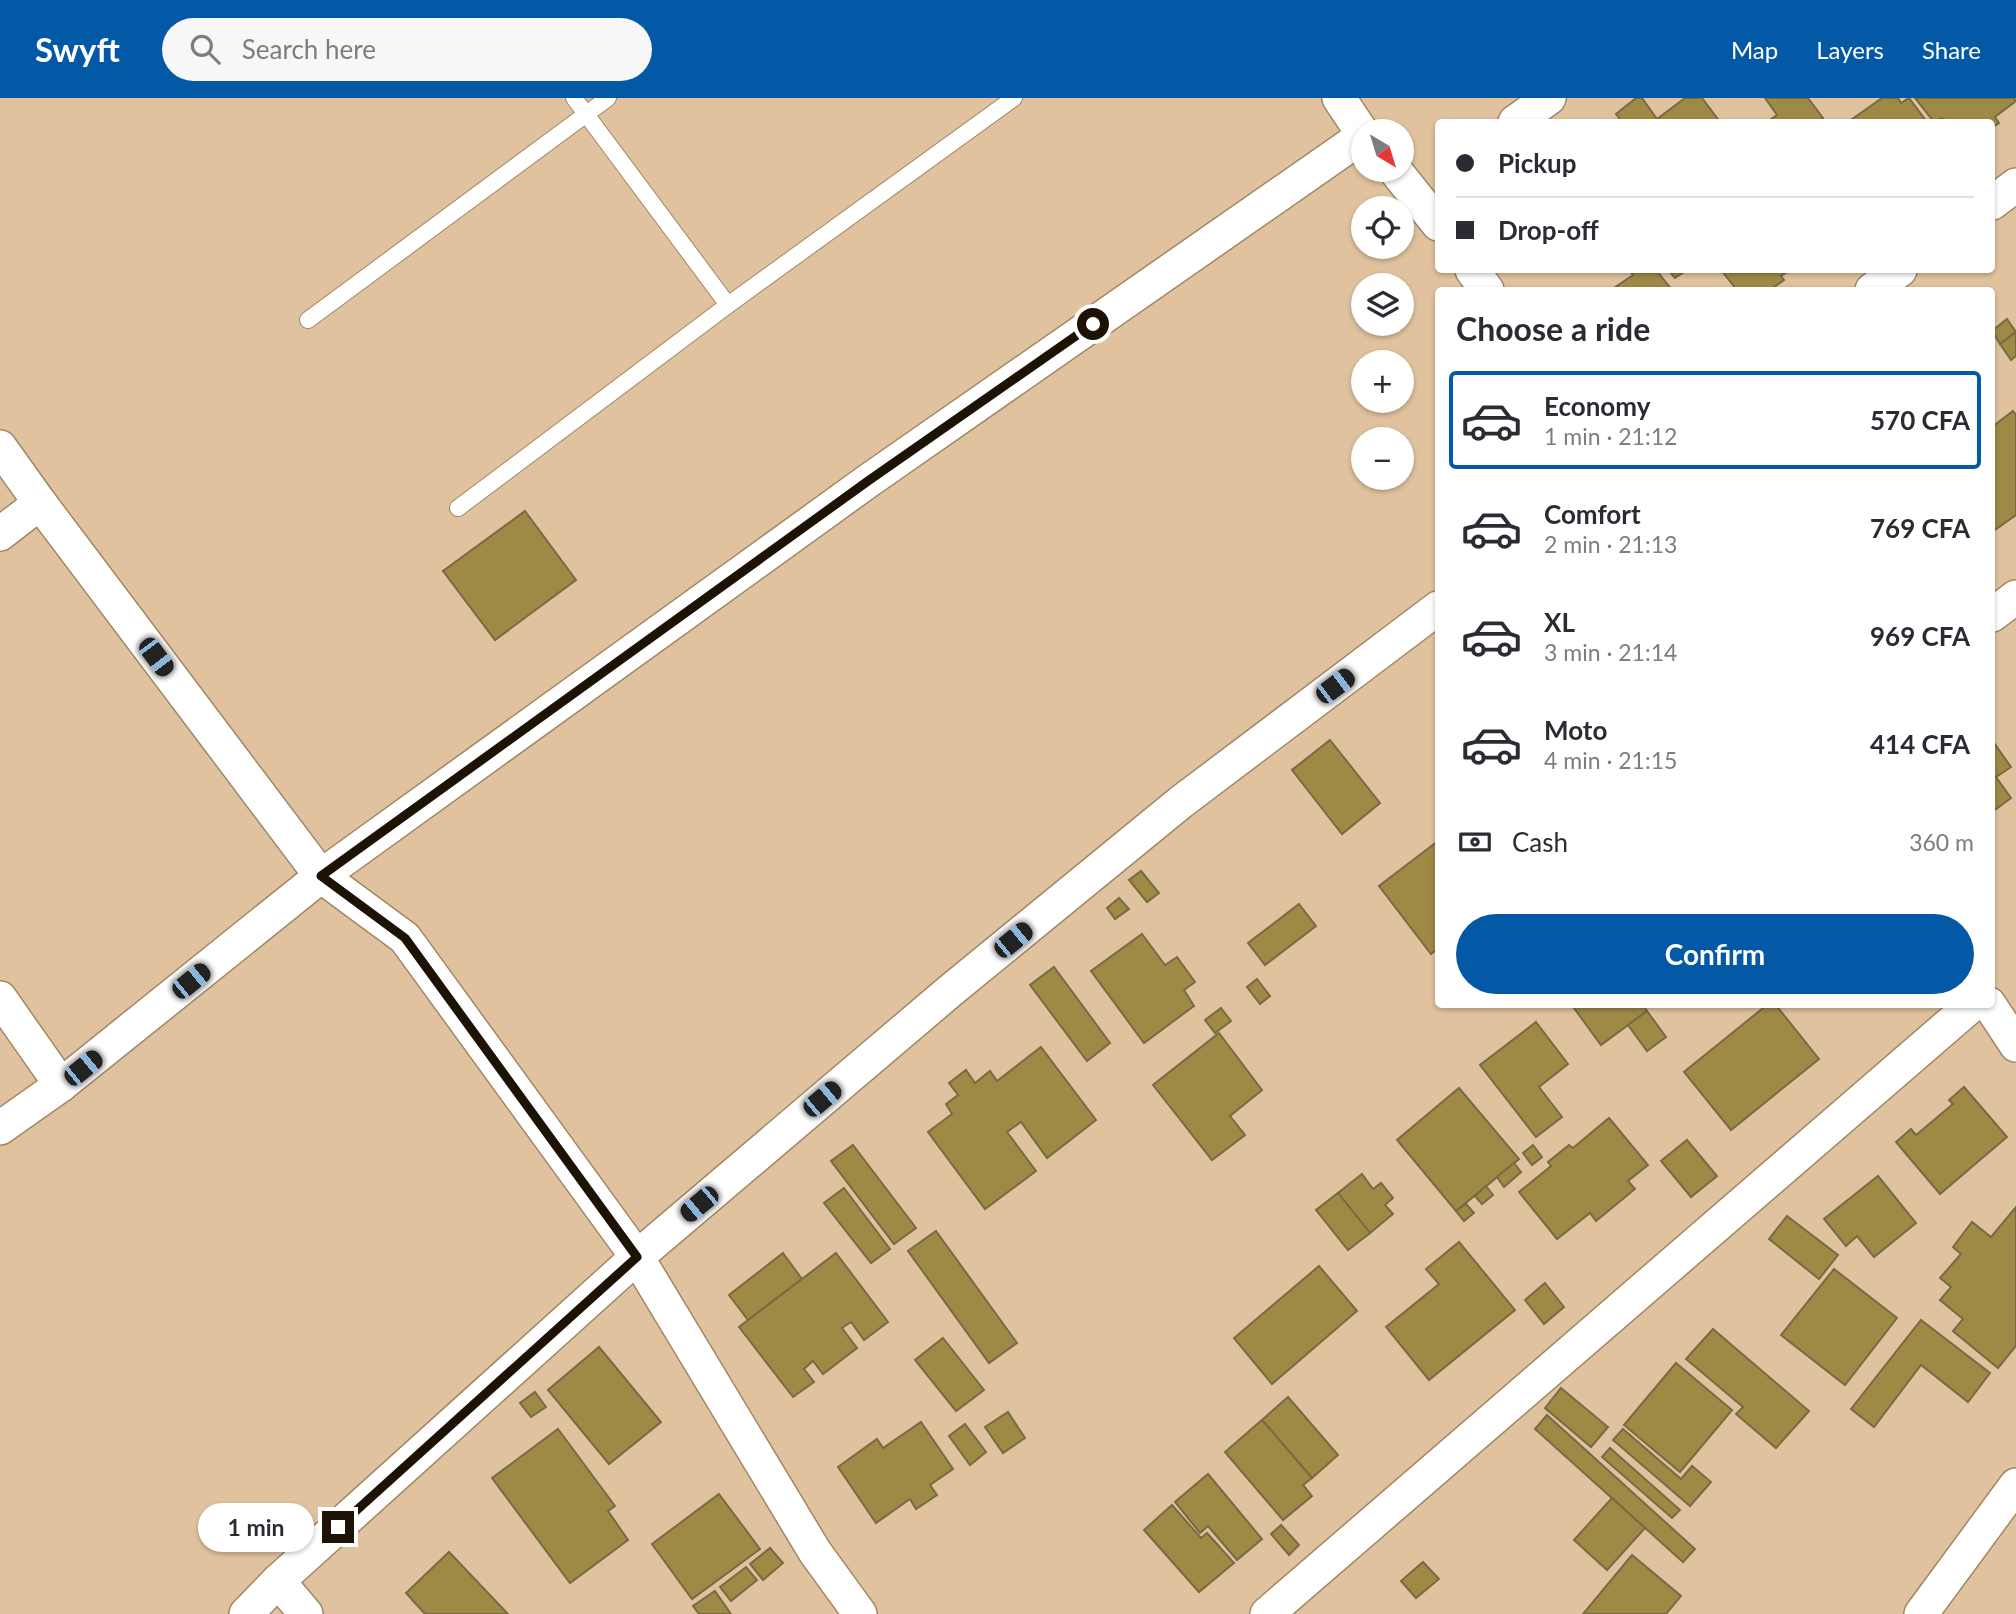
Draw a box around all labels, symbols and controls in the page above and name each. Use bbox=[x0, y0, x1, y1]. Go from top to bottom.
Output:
search box bbox=[162, 18, 652, 81]
text: Swyft bbox=[35, 29, 120, 69]
icon: search bbox=[186, 30, 224, 68]
text: Search here bbox=[242, 33, 376, 65]
text: Map bbox=[1731, 35, 1778, 64]
text: Layers bbox=[1816, 35, 1884, 64]
text: Share bbox=[1922, 35, 1981, 64]
north arrow bbox=[1351, 119, 1414, 182]
map controls bbox=[1351, 119, 1414, 490]
text: Pickup bbox=[1498, 147, 1577, 179]
button: locate bbox=[1351, 196, 1414, 259]
text: Drop-off bbox=[1498, 214, 1599, 246]
button: layers bbox=[1351, 273, 1414, 336]
route start bbox=[1077, 308, 1109, 340]
text: Choose a ride bbox=[1456, 309, 1650, 348]
button: + bbox=[1351, 350, 1414, 413]
icon: car bbox=[1460, 389, 1523, 452]
text: Economy bbox=[1544, 390, 1650, 422]
text: 570 CFA bbox=[1870, 404, 1970, 436]
text: 1 min · 21:12 bbox=[1544, 422, 1677, 450]
button: − bbox=[1351, 427, 1414, 490]
icon: car bbox=[1460, 497, 1523, 560]
text: Comfort bbox=[1544, 498, 1641, 530]
text: 769 CFA bbox=[1870, 512, 1970, 544]
text: 2 min · 21:13 bbox=[1544, 530, 1677, 558]
icon: car bbox=[1460, 605, 1523, 668]
text: XL bbox=[1544, 606, 1575, 638]
text: 969 CFA bbox=[1870, 620, 1970, 652]
car bbox=[135, 634, 178, 680]
text: 3 min · 21:14 bbox=[1544, 638, 1677, 666]
car bbox=[1312, 665, 1359, 707]
icon: car bbox=[1460, 713, 1523, 776]
text: Moto bbox=[1544, 714, 1607, 746]
text: 414 CFA bbox=[1870, 728, 1970, 760]
text: 4 min · 21:15 bbox=[1544, 746, 1677, 774]
icon: cash bbox=[1456, 823, 1494, 861]
text: Cash bbox=[1512, 826, 1568, 858]
text: 360 m bbox=[1909, 828, 1974, 856]
button: Confirm bbox=[1456, 914, 1974, 994]
car bbox=[991, 919, 1036, 961]
car bbox=[169, 960, 214, 1002]
car bbox=[61, 1047, 106, 1089]
car bbox=[800, 1077, 845, 1121]
car bbox=[677, 1182, 722, 1226]
callout: 1 min bbox=[198, 1502, 314, 1552]
route end bbox=[322, 1511, 354, 1543]
text: 1 min bbox=[227, 1513, 285, 1541]

